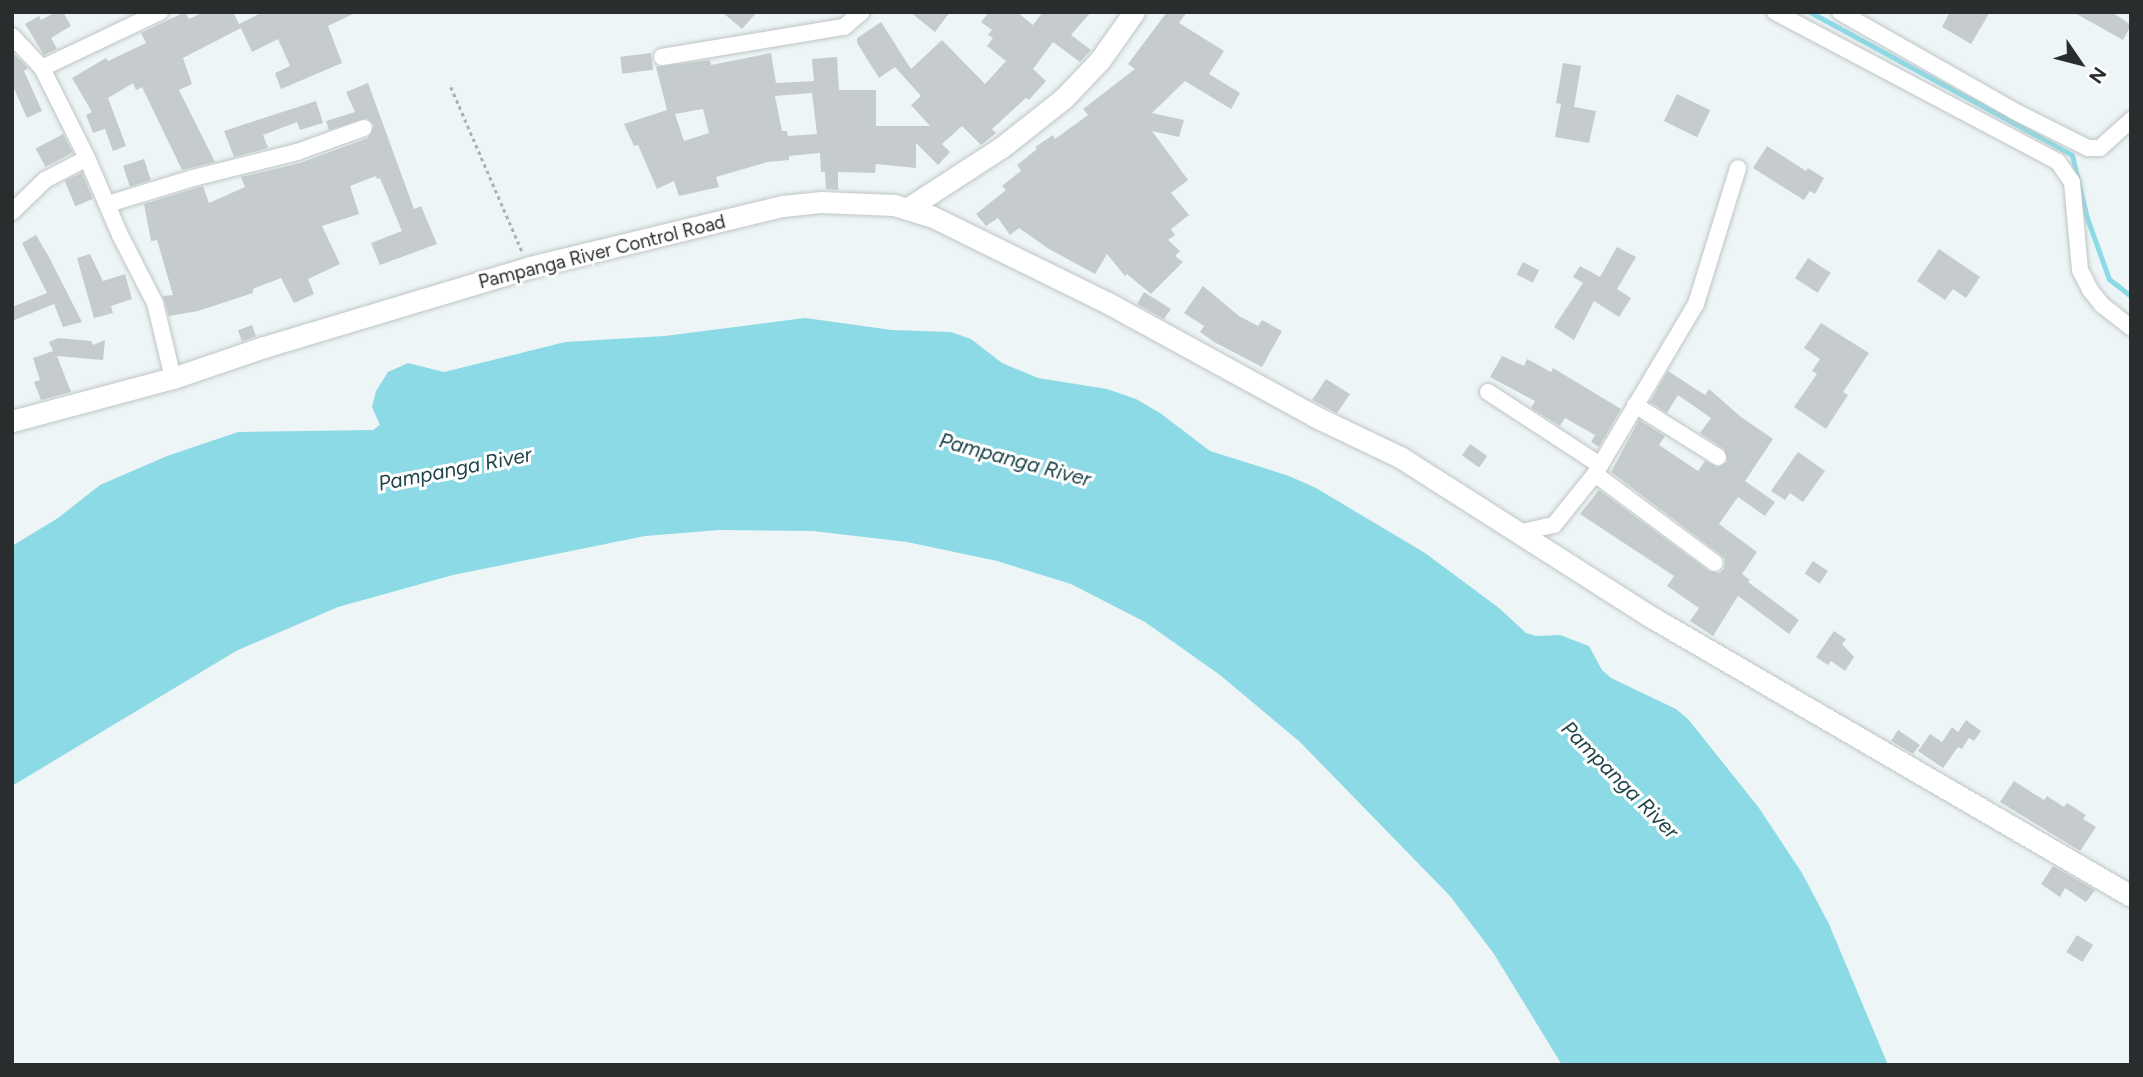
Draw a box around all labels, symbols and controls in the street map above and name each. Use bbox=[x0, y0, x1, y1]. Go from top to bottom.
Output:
north arrow bbox=[2045, 28, 2115, 98]
text: N bbox=[2084, 63, 2111, 88]
street label: Pampanga River Control Road bbox=[476, 210, 728, 294]
water label: Pampanga River bbox=[937, 428, 1093, 492]
water label: Pampanga River bbox=[376, 442, 534, 496]
water label: Pampanga River bbox=[1556, 716, 1684, 844]

